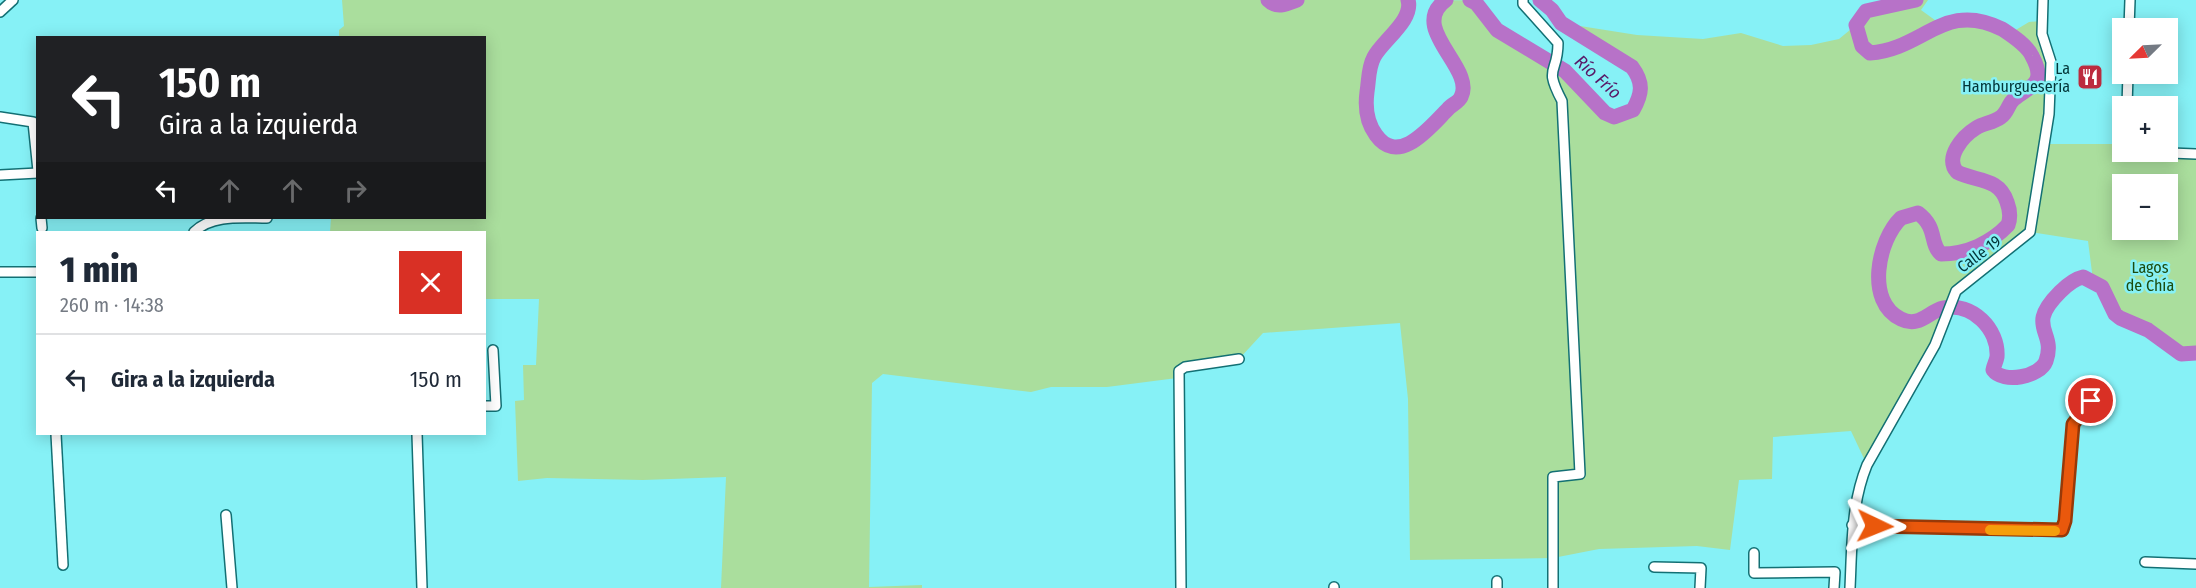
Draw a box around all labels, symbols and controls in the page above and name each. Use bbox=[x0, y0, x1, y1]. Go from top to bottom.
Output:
north arrow bbox=[2112, 18, 2178, 84]
map controls bbox=[2112, 18, 2178, 240]
water label: Río Frío bbox=[1570, 50, 1626, 104]
text: 150 m bbox=[159, 58, 261, 108]
place label: La Hamburguesería bbox=[1962, 59, 2070, 96]
icon: left bbox=[60, 60, 138, 138]
restaurant icon: La Hamburguesería bbox=[2075, 62, 2105, 92]
button: + bbox=[2112, 96, 2178, 162]
text: Gira a la izquierda bbox=[159, 109, 358, 141]
icon: left bbox=[150, 174, 183, 207]
icon: ahead bbox=[213, 174, 246, 207]
icon: ahead bbox=[276, 174, 309, 207]
icon: right bbox=[339, 174, 372, 207]
button: − bbox=[2112, 174, 2178, 240]
street label: Calle 19 bbox=[1953, 231, 2005, 277]
text: 1 min bbox=[60, 248, 138, 292]
button: close bbox=[399, 251, 462, 314]
park label: Lagos de Chía bbox=[2126, 258, 2174, 295]
text: 260 m · 14:38 bbox=[60, 293, 164, 317]
icon: left bbox=[60, 363, 93, 396]
text: Gira a la izquierda bbox=[111, 366, 275, 393]
text: 150 m bbox=[410, 366, 462, 393]
pin bbox=[2065, 375, 2116, 426]
icon: arrive bbox=[2074, 384, 2107, 417]
position arrow bbox=[1843, 494, 1907, 558]

